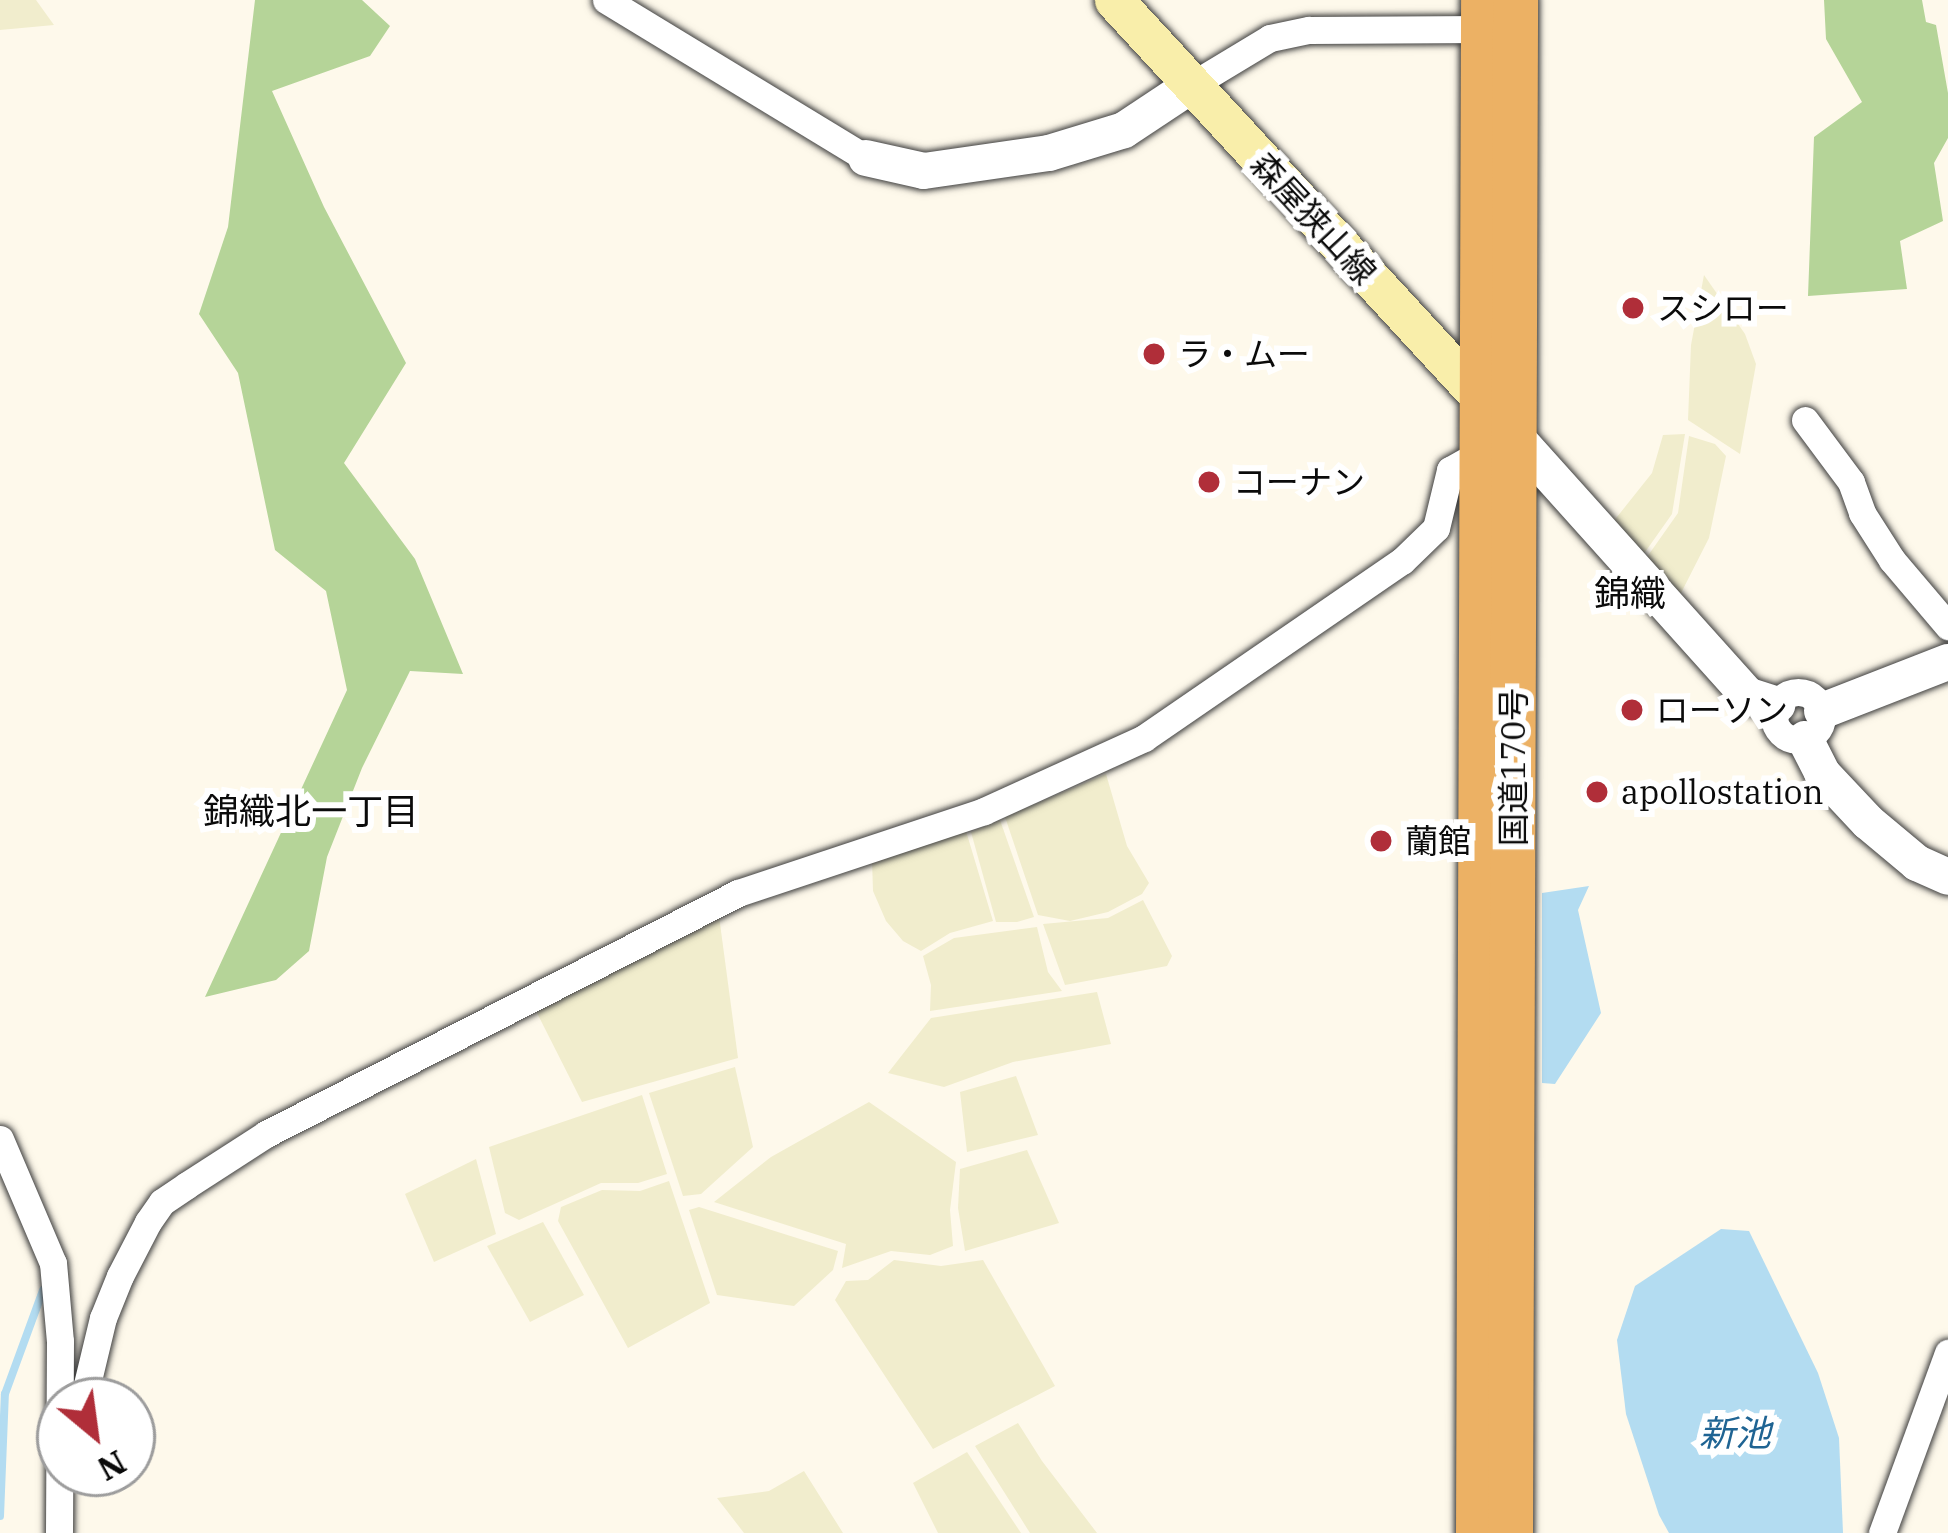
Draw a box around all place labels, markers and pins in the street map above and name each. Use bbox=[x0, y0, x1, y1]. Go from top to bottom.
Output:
place label: スシロー bbox=[1657, 288, 1789, 328]
marker: スシロー bbox=[1620, 295, 1646, 321]
place label: ラ・ムー bbox=[1178, 334, 1310, 374]
marker: ラ・ムー bbox=[1141, 341, 1167, 367]
place label: コーナン bbox=[1233, 462, 1365, 502]
marker: コーナン bbox=[1196, 469, 1222, 495]
place label: ローソン bbox=[1656, 690, 1788, 730]
marker: ローソン bbox=[1619, 697, 1645, 723]
place label: apollostation bbox=[1621, 772, 1824, 812]
marker: apollostation bbox=[1584, 779, 1610, 805]
place label: 蘭館 bbox=[1405, 821, 1471, 861]
marker: 蘭館 bbox=[1368, 828, 1394, 854]

